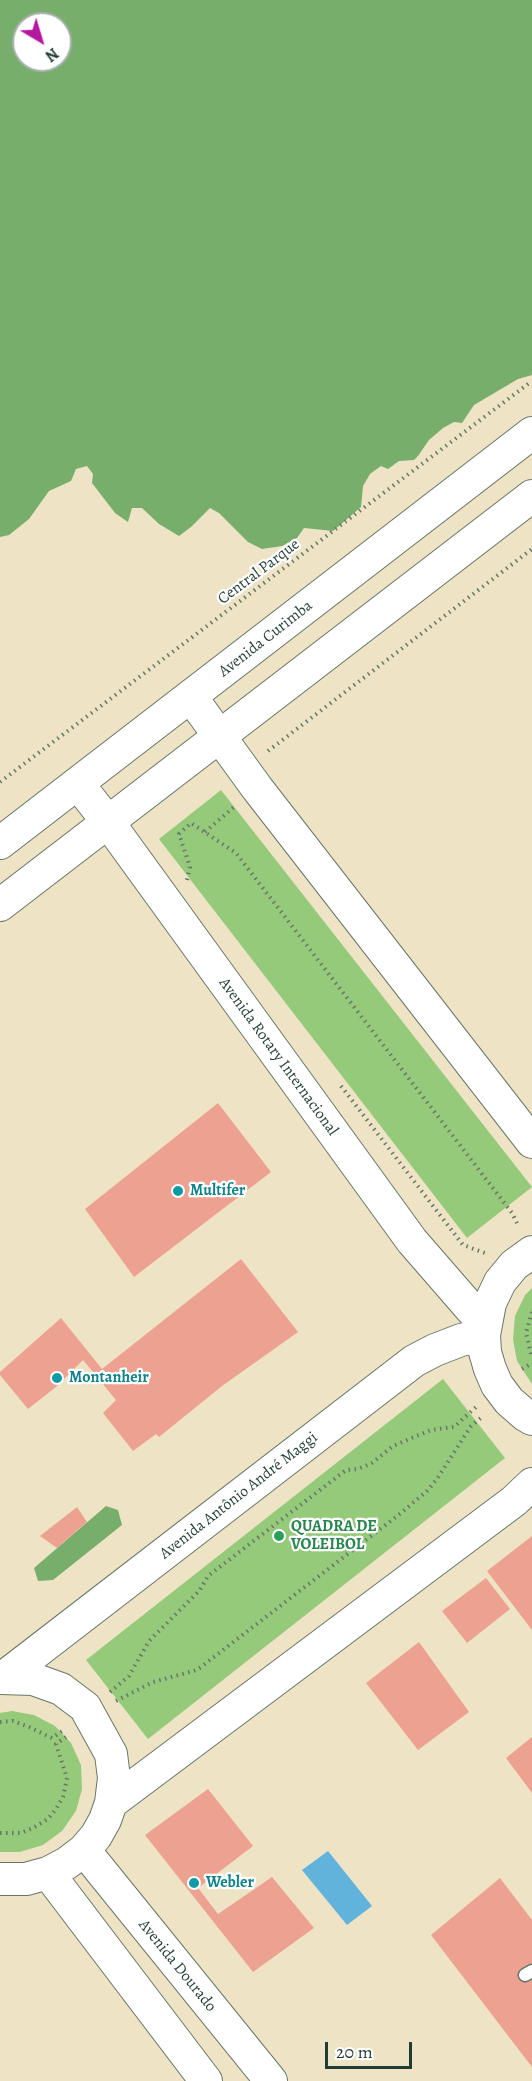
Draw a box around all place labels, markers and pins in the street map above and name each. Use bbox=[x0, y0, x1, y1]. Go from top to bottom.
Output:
place label: Multifer bbox=[190, 1181, 245, 1201]
marker: Multifer bbox=[171, 1184, 185, 1198]
place label: Montanheir bbox=[69, 1368, 149, 1388]
marker: Montanheir bbox=[50, 1371, 64, 1385]
place label: QUADRA DE VOLEIBOL bbox=[291, 1517, 377, 1555]
marker: QUADRA DE VOLEIBOL bbox=[272, 1529, 286, 1543]
place label: Webler bbox=[206, 1873, 254, 1893]
marker: Webler bbox=[187, 1876, 201, 1890]

